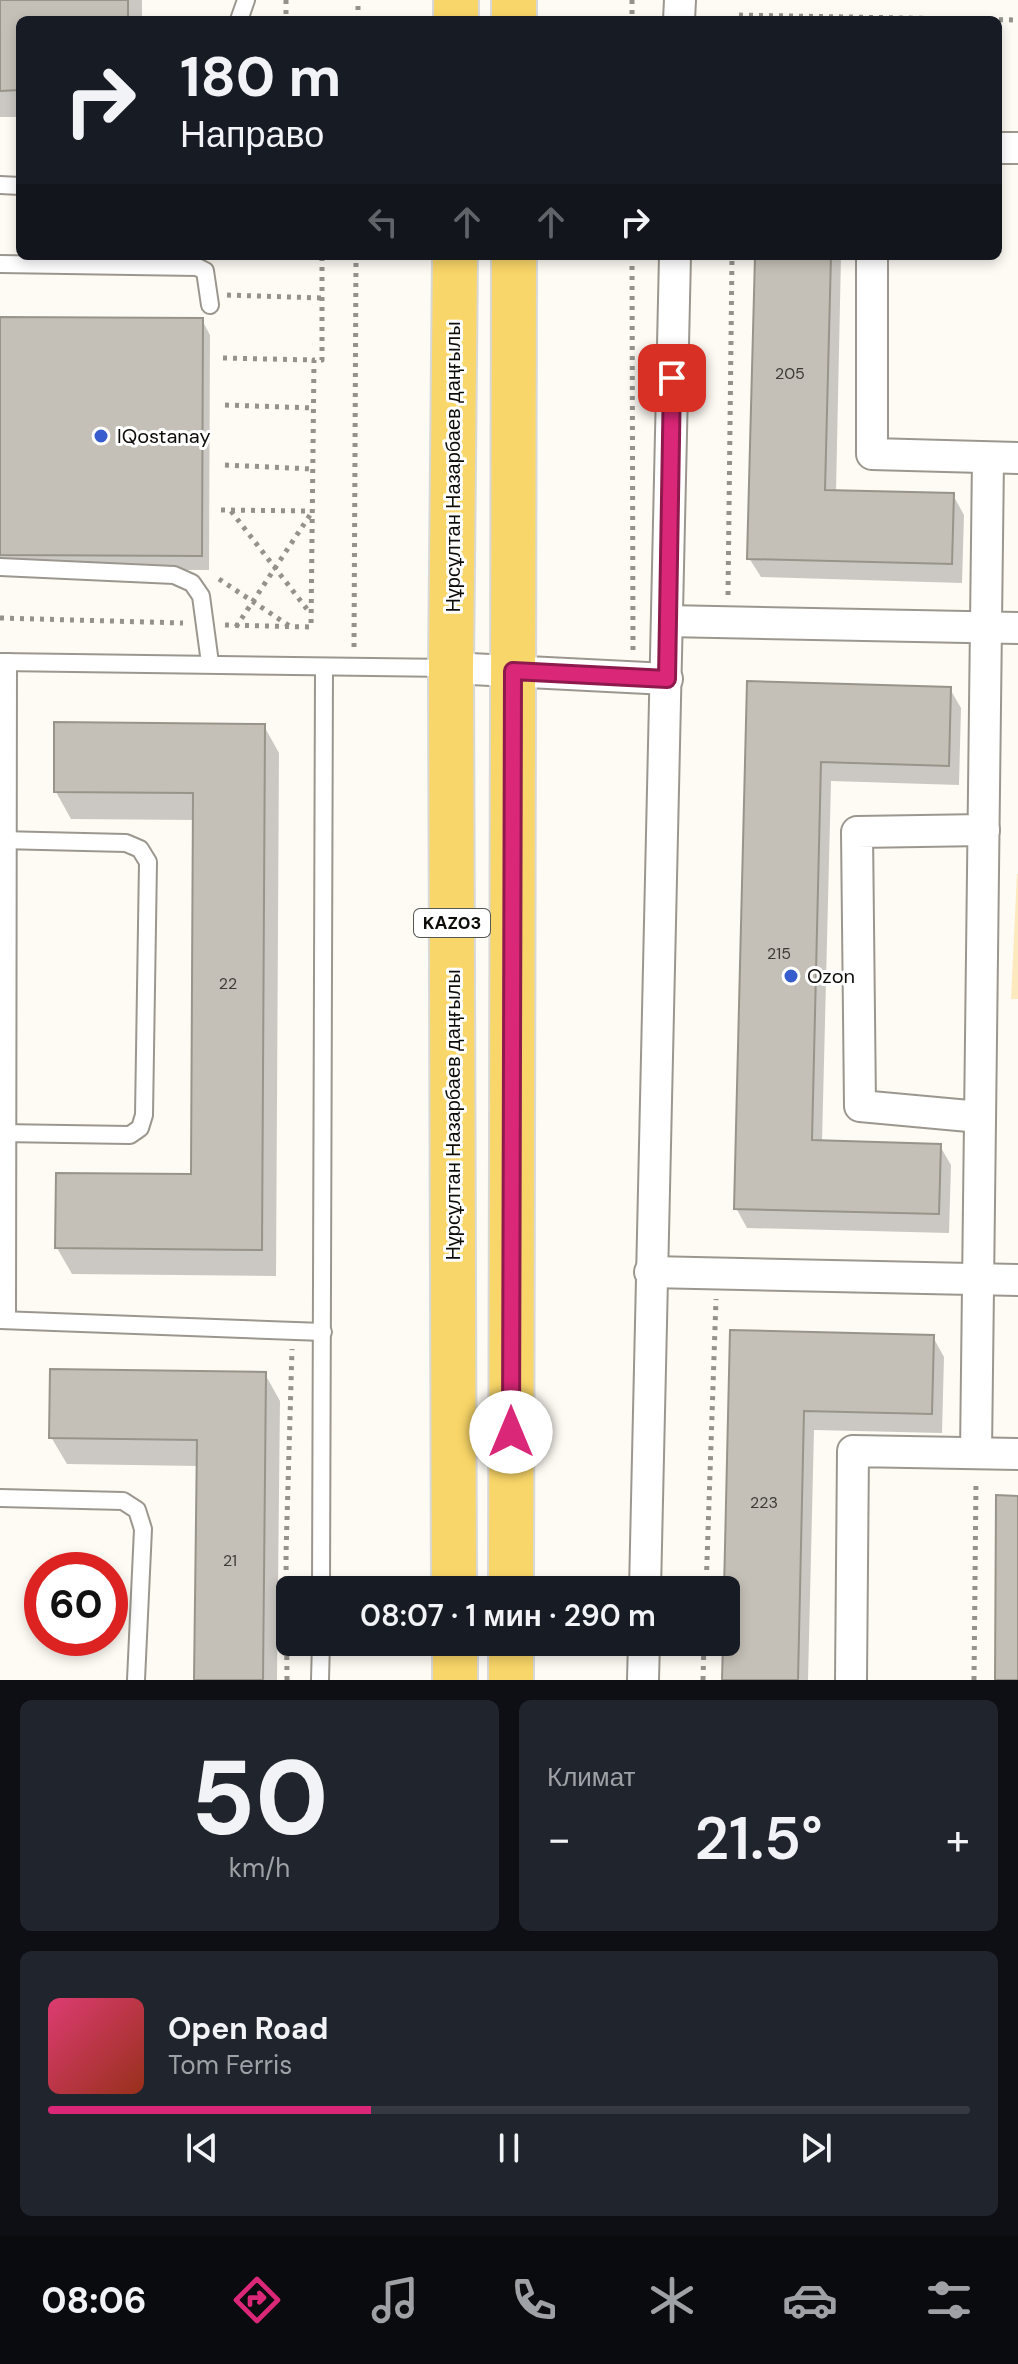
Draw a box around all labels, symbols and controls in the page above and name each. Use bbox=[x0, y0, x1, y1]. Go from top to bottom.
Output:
text: 180 m bbox=[180, 40, 341, 113]
icon: right bbox=[48, 48, 152, 152]
text: Направо bbox=[180, 111, 324, 158]
icon: left bbox=[361, 200, 405, 244]
icon: ahead bbox=[445, 200, 489, 244]
icon: ahead bbox=[529, 200, 573, 244]
icon: right bbox=[613, 200, 657, 244]
street label: Нұрсұлтан Назарбаев даңғылы bbox=[440, 321, 466, 613]
pin bbox=[638, 344, 706, 412]
icon: arrive bbox=[650, 356, 694, 400]
house number: 205 bbox=[775, 363, 805, 384]
place label: IQostanay bbox=[117, 423, 211, 449]
marker: IQostanay bbox=[92, 427, 110, 445]
road number: KАZ03 bbox=[414, 909, 490, 937]
house number: 215 bbox=[767, 943, 791, 964]
place label: Ozon bbox=[807, 963, 855, 989]
marker: Ozon bbox=[782, 967, 800, 985]
street label: Нұрсұлтан Назарбаев даңғылы bbox=[440, 969, 466, 1261]
house number: 22 bbox=[219, 973, 237, 994]
position arrow bbox=[469, 1390, 553, 1474]
house number: 223 bbox=[750, 1492, 778, 1513]
house number: 21 bbox=[223, 1550, 237, 1571]
speed limit sign: 60 bbox=[24, 1552, 128, 1656]
text: 08:07 · 1 мин · 290 m bbox=[360, 1596, 656, 1635]
text: 50 bbox=[191, 1731, 328, 1866]
text: Климат bbox=[547, 1760, 636, 1794]
text: 21.5° bbox=[694, 1799, 823, 1878]
text: − bbox=[547, 1810, 571, 1868]
text: + bbox=[946, 1810, 970, 1868]
text: km/h bbox=[229, 1851, 290, 1885]
text: Open Road bbox=[168, 2009, 328, 2048]
text: Tom Ferris bbox=[168, 2048, 292, 2082]
icon: previous bbox=[180, 2126, 224, 2170]
icon: pause bbox=[487, 2126, 531, 2170]
icon: next bbox=[794, 2126, 838, 2170]
icon: directions bbox=[229, 2272, 285, 2328]
icon: music bbox=[367, 2272, 423, 2328]
icon: phone bbox=[506, 2272, 562, 2328]
icon: climate bbox=[644, 2272, 700, 2328]
icon: car bbox=[782, 2272, 838, 2328]
icon: filters bbox=[921, 2272, 977, 2328]
text: 08:06 bbox=[41, 2277, 147, 2324]

